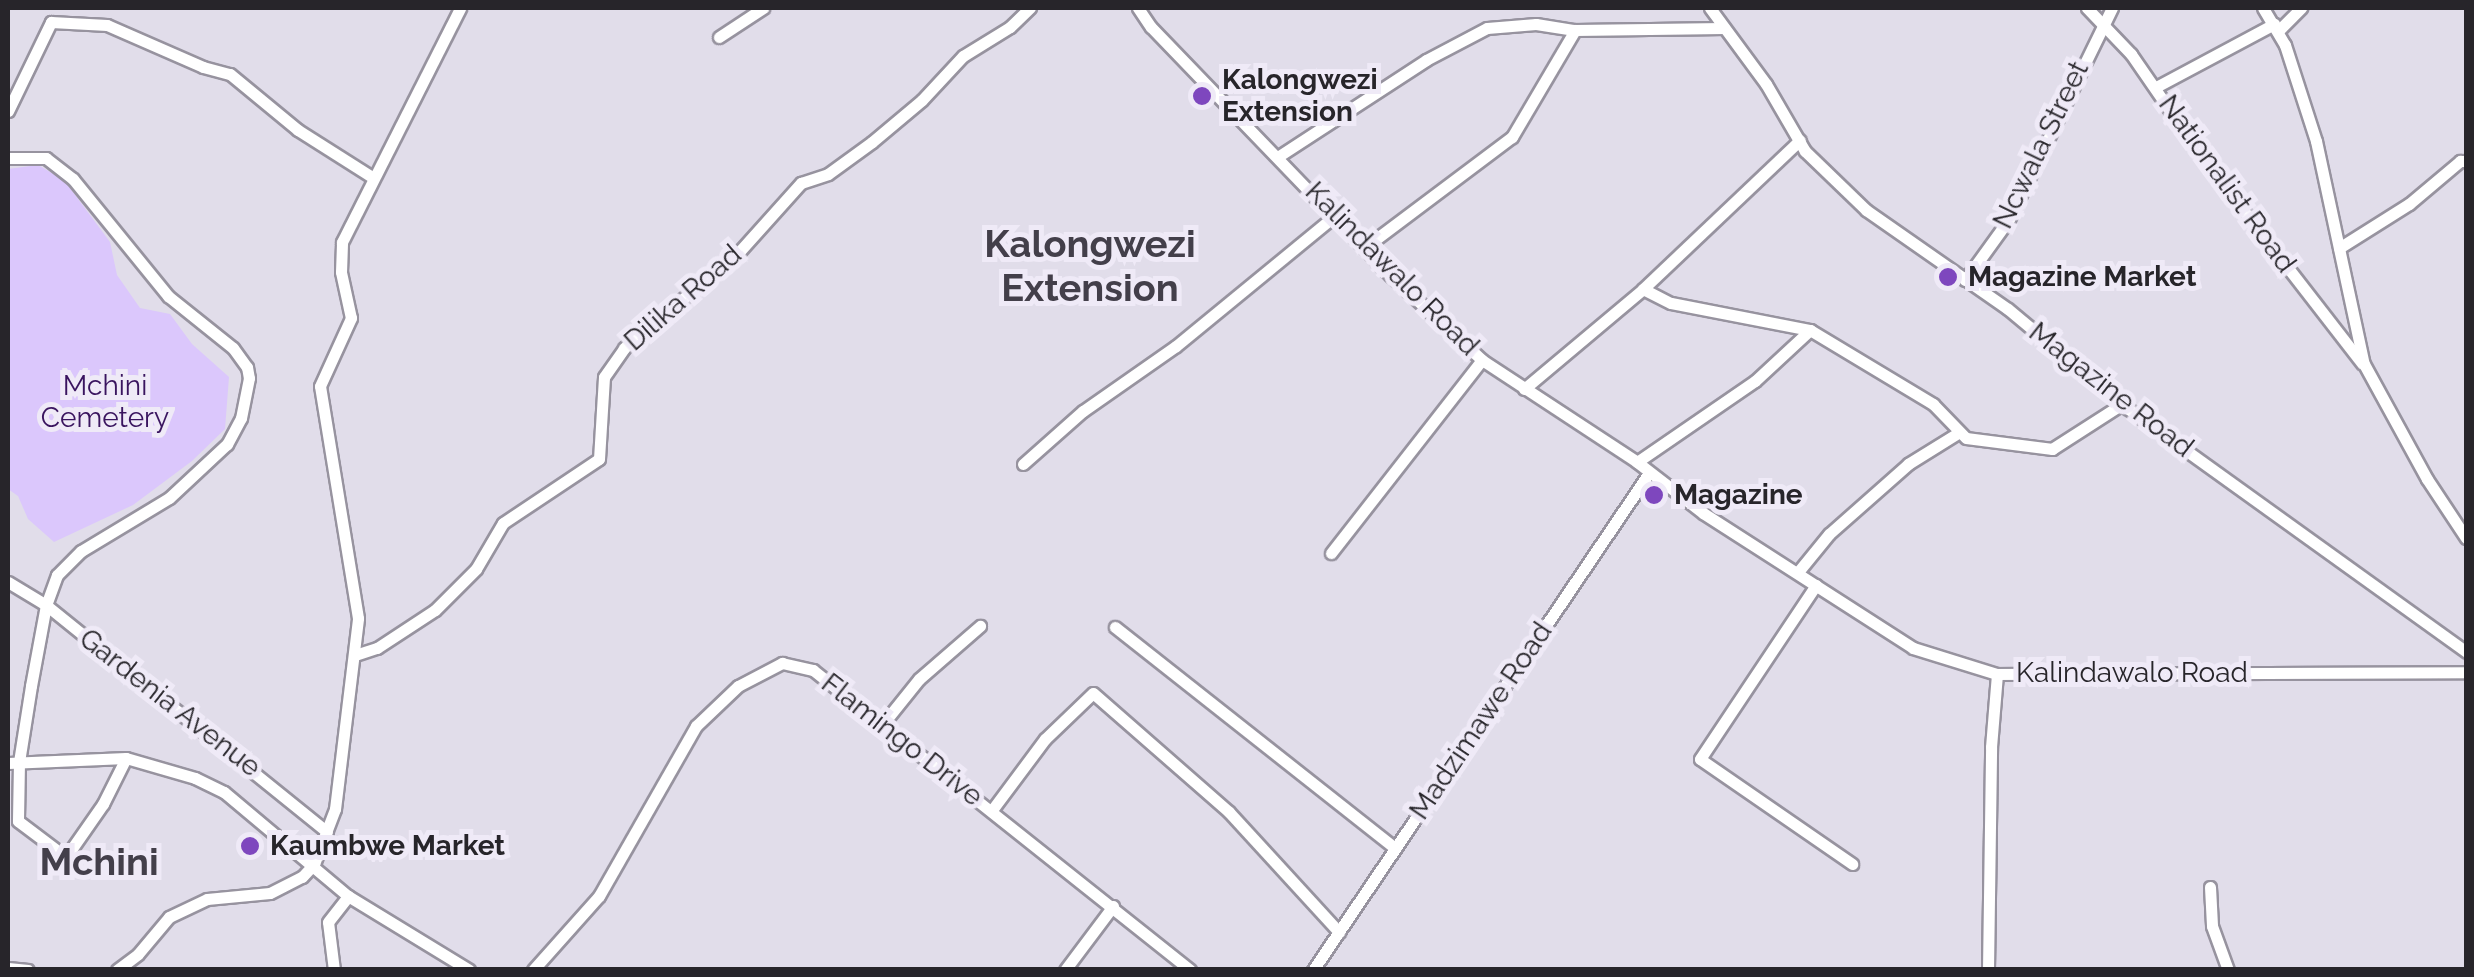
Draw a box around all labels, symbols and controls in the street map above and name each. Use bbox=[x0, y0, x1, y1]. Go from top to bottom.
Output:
street label: Ncwala Street bbox=[1986, 56, 2096, 234]
place label: Kalongwezi Extension bbox=[1222, 63, 1378, 129]
marker: Kalongwezi Extension bbox=[1191, 85, 1213, 107]
street label: Nationalist Road bbox=[2151, 89, 2303, 279]
street label: Kalindawalo Road bbox=[1298, 175, 1486, 363]
district label: Kalongwezi Extension bbox=[984, 221, 1196, 310]
street label: Dilika Road bbox=[618, 238, 748, 358]
place label: Magazine Market bbox=[1968, 260, 2196, 294]
marker: Magazine Market bbox=[1937, 266, 1959, 288]
street label: Magazine Road bbox=[2022, 315, 2200, 465]
park label: Mchini Cemetery bbox=[41, 369, 169, 435]
place label: Magazine bbox=[1674, 478, 1803, 512]
marker: Magazine bbox=[1643, 484, 1665, 506]
street label: Madzimawe Road bbox=[1403, 616, 1559, 826]
street label: Gardenia Avenue bbox=[72, 622, 268, 784]
street label: Kalindawalo Road bbox=[2016, 656, 2248, 690]
street label: Flamingo Drive bbox=[815, 667, 989, 813]
place label: Kaumbwe Market bbox=[270, 829, 505, 863]
marker: Kaumbwe Market bbox=[239, 835, 261, 857]
district label: Mchini bbox=[39, 839, 159, 885]

